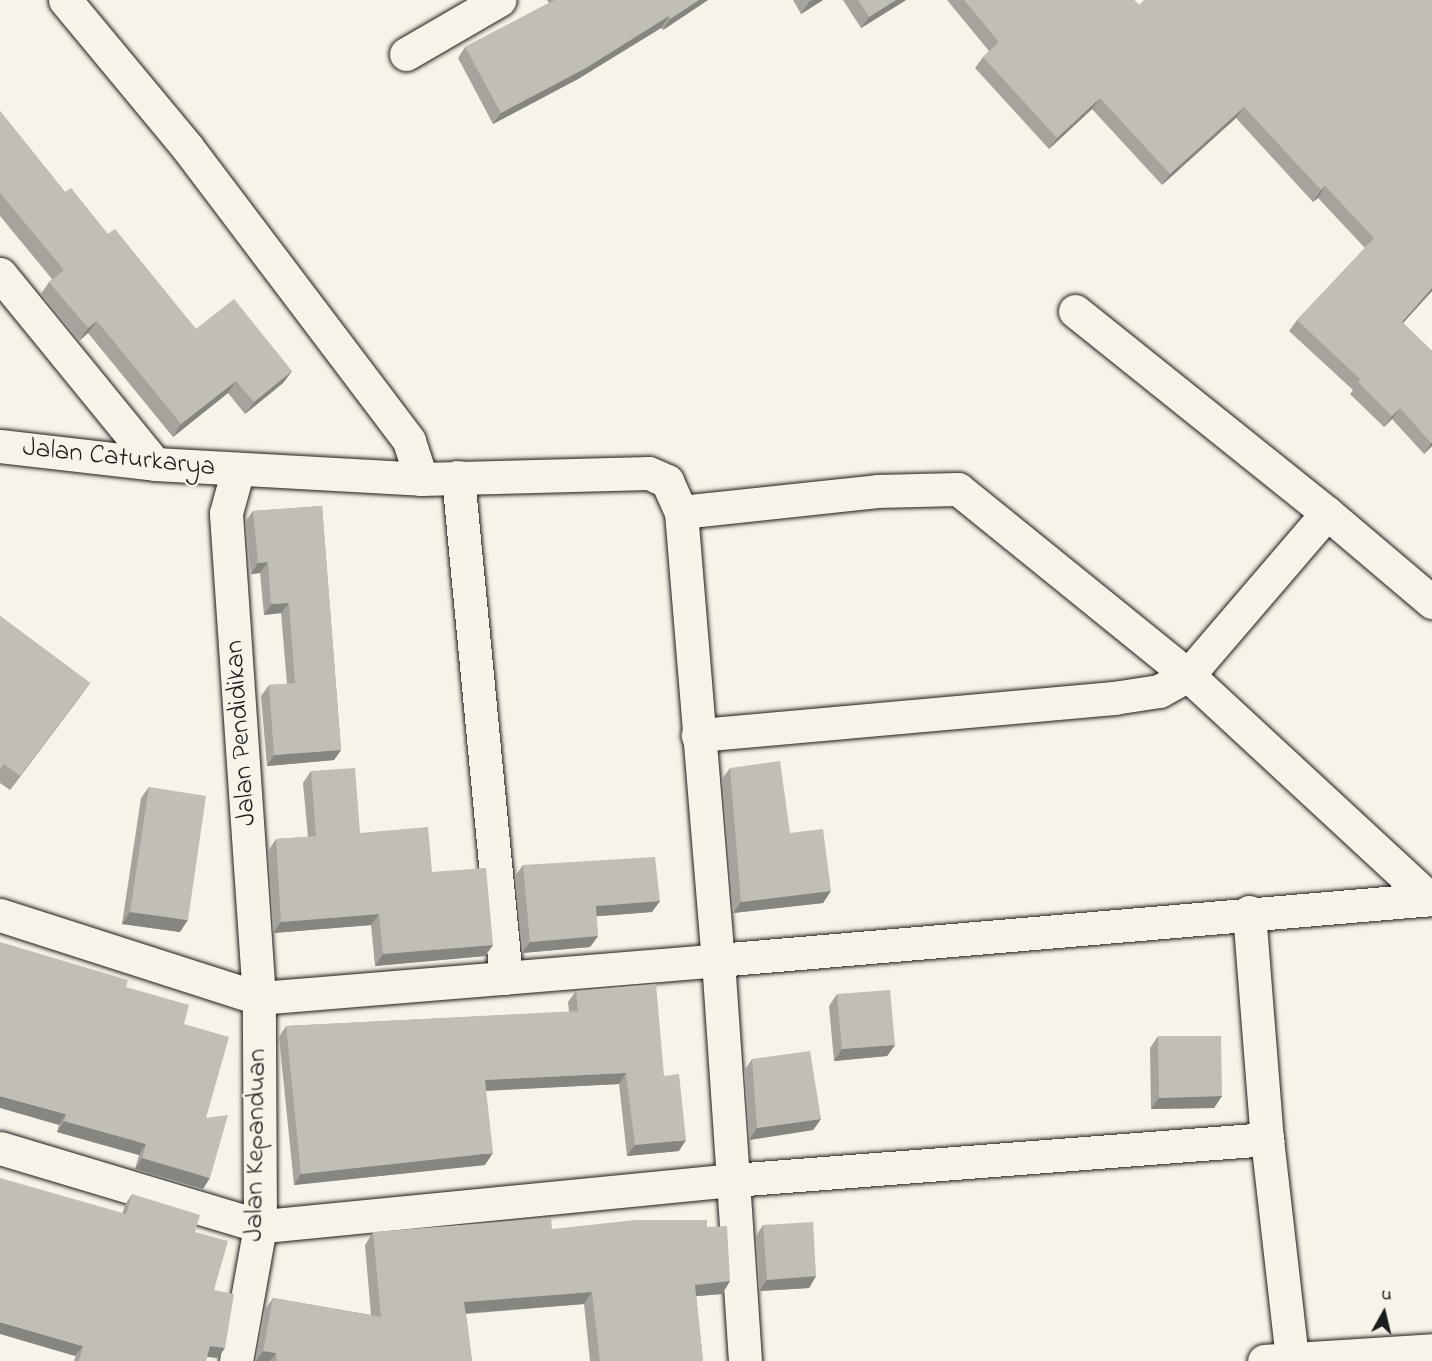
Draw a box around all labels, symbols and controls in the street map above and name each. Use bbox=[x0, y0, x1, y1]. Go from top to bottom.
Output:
street label: Jalan Caturkarya bbox=[21, 432, 217, 484]
street label: Jalan Pendidikan bbox=[218, 639, 264, 827]
street label: Jalan Kepanduan bbox=[238, 1048, 274, 1242]
north arrow bbox=[1354, 1283, 1414, 1343]
text: U bbox=[1380, 1283, 1393, 1308]

